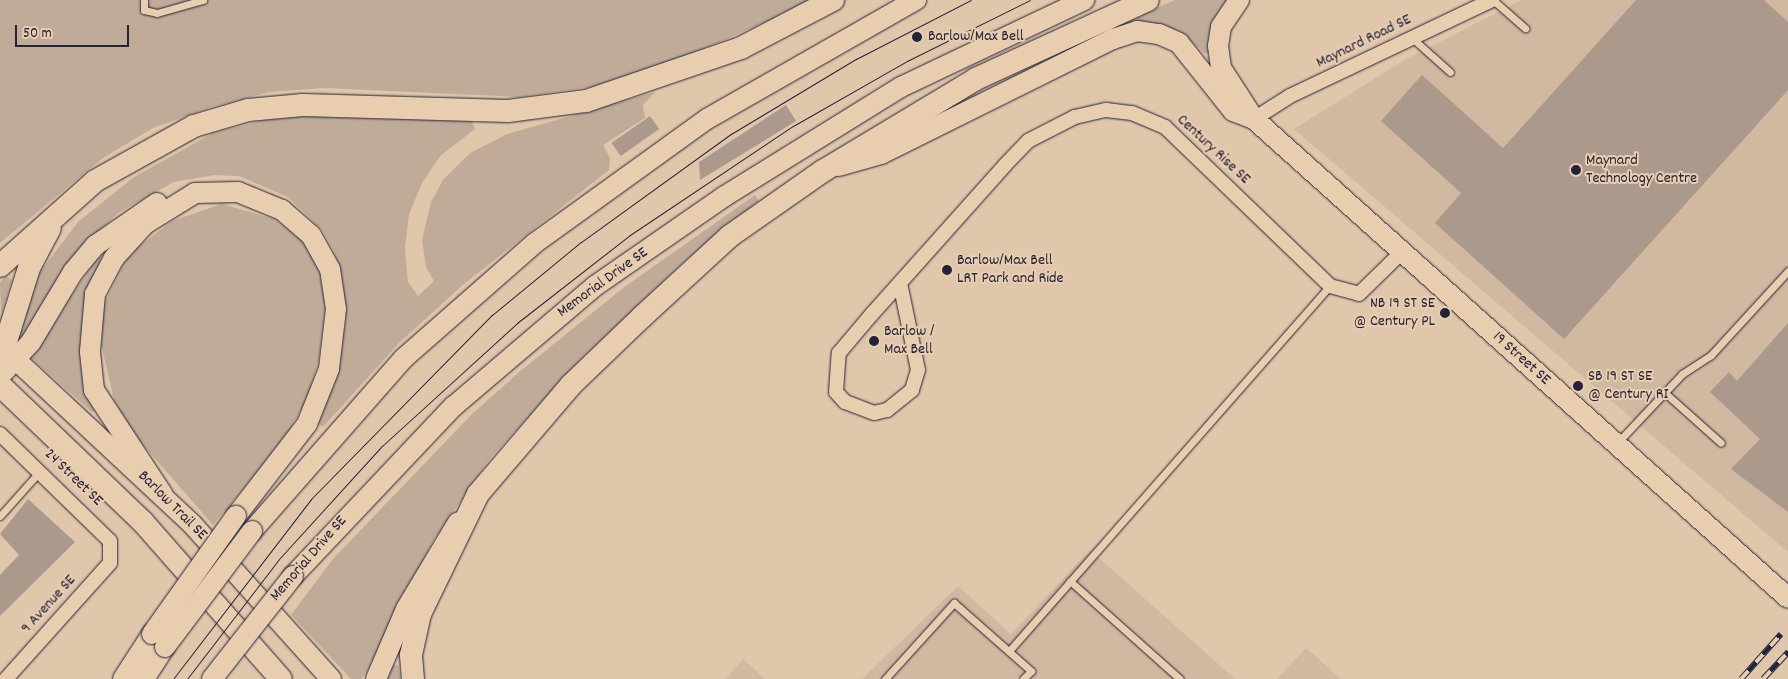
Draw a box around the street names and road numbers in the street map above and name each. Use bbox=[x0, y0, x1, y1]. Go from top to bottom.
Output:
street label: Maynard Road SE bbox=[1313, 11, 1415, 73]
street label: Century Rise SE bbox=[1172, 111, 1254, 189]
street label: Memorial Drive SE bbox=[554, 244, 652, 322]
street label: 19 Street SE bbox=[1488, 328, 1554, 390]
street label: 24 Street SE bbox=[40, 445, 106, 511]
street label: Barlow Trail SE bbox=[133, 467, 211, 545]
street label: Memorial Drive SE bbox=[267, 512, 351, 606]
street label: 9 Avenue SE bbox=[18, 572, 80, 638]

